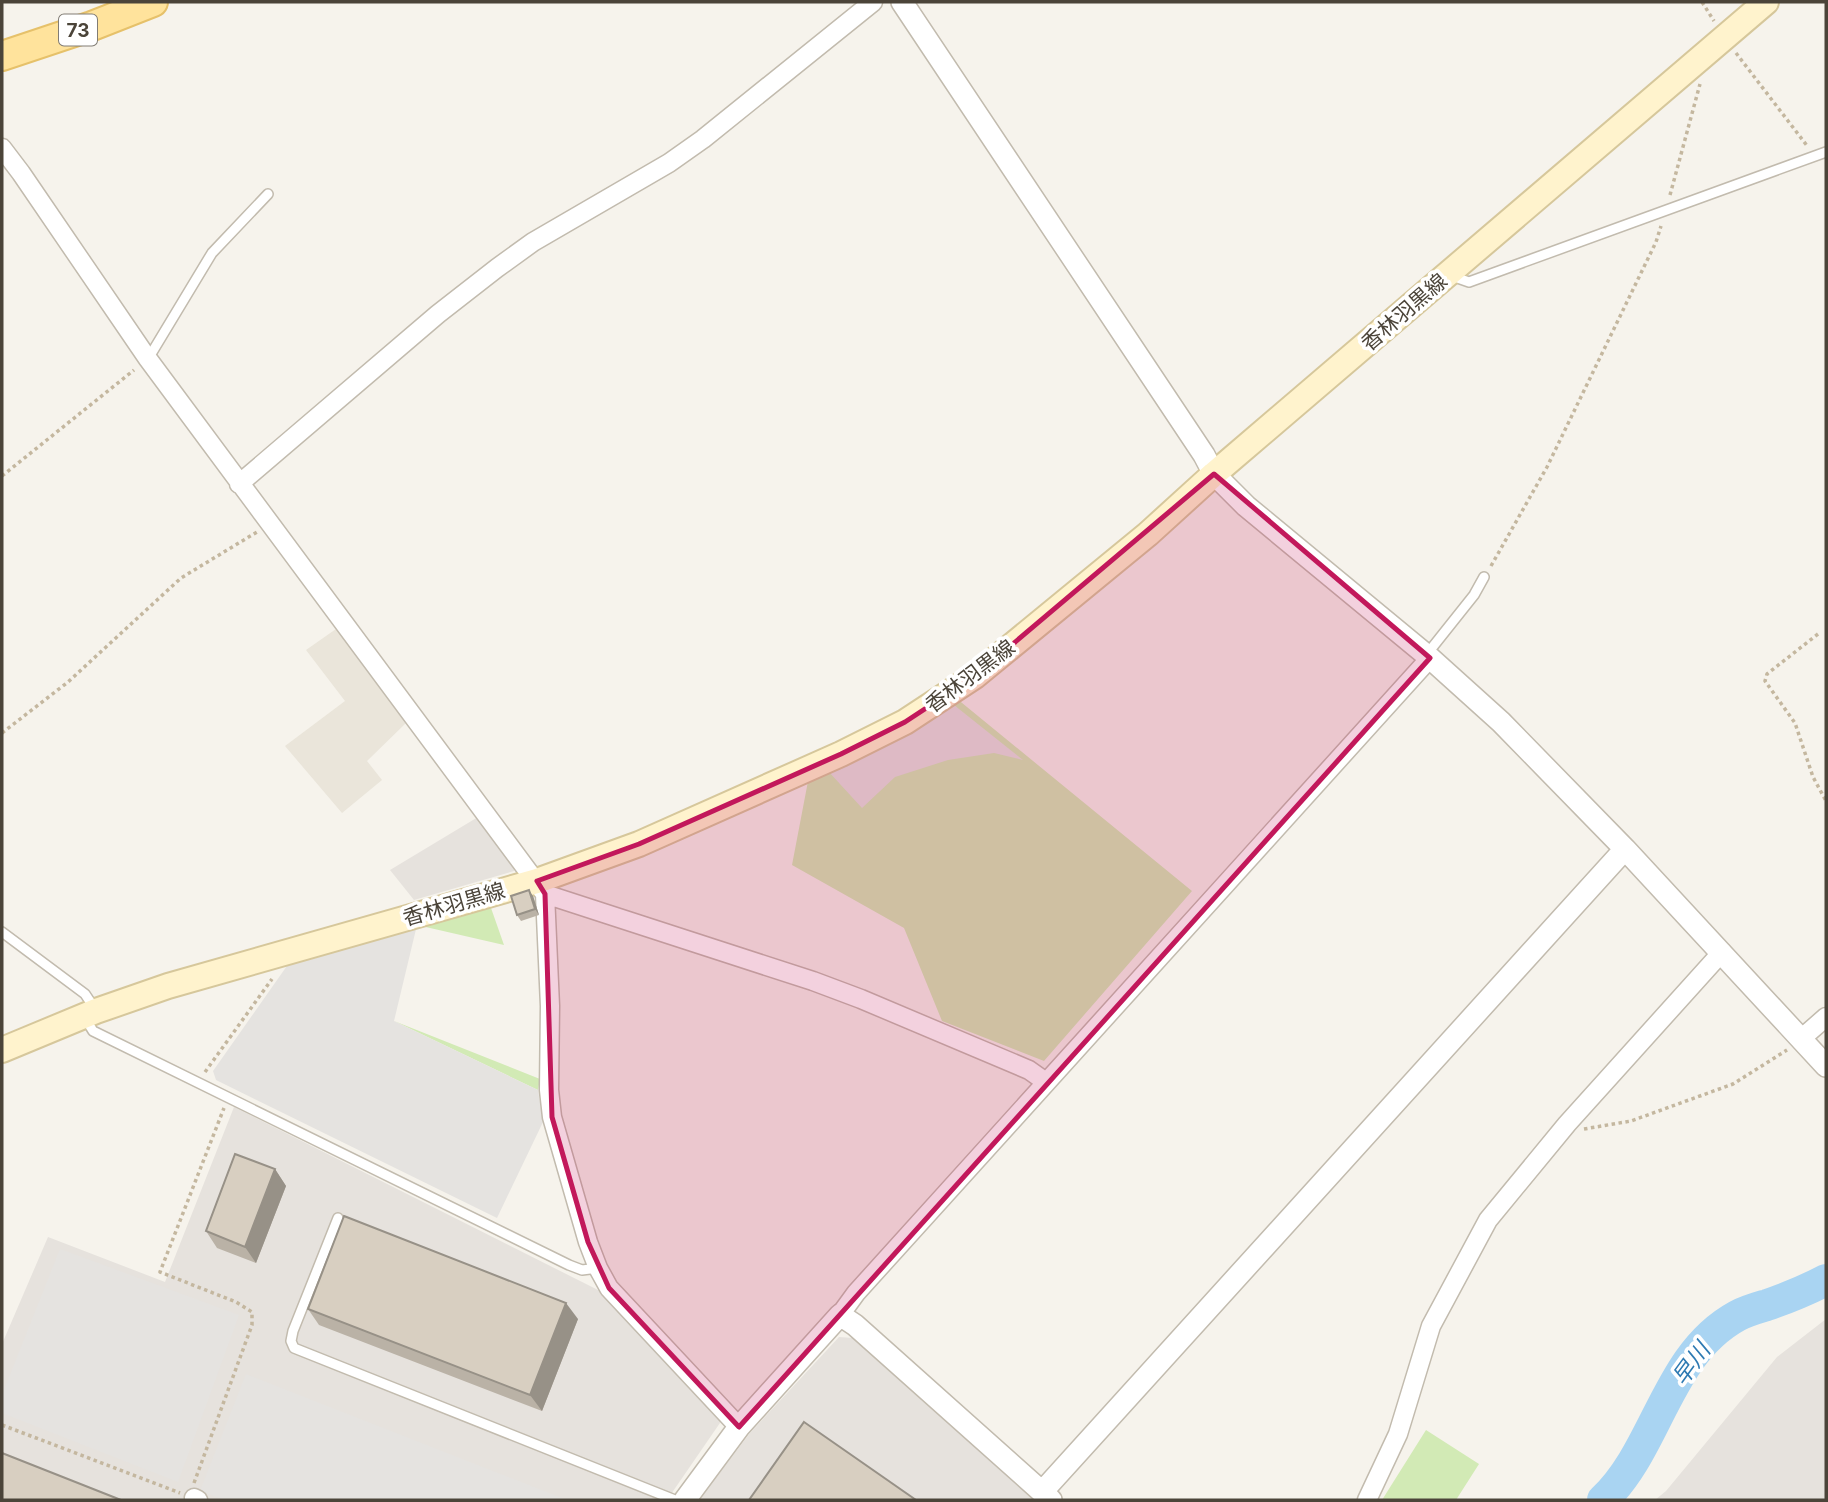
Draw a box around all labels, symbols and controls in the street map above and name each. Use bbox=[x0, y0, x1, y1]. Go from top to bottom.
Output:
road number: 73 bbox=[59, 14, 97, 46]
street label: 香林羽黒線 bbox=[1356, 268, 1452, 356]
street label: 香林羽黒線 bbox=[921, 634, 1019, 718]
street label: 香林羽黒線 bbox=[400, 878, 508, 930]
water label: 早川 bbox=[1666, 1335, 1718, 1391]

